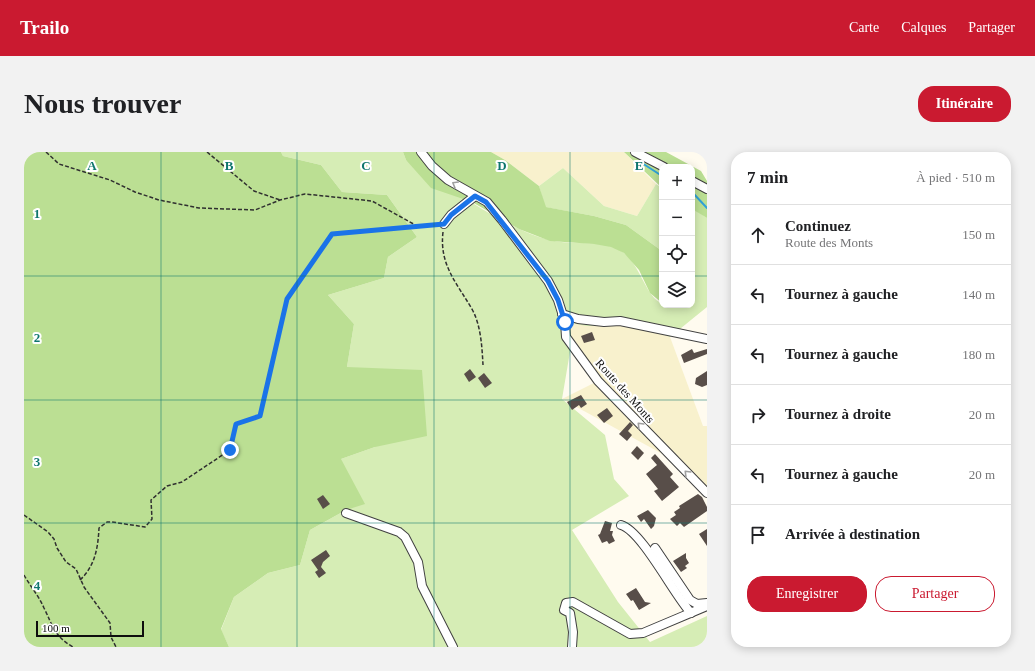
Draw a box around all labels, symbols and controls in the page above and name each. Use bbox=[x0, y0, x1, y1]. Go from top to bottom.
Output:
text: Trailo bbox=[20, 17, 69, 38]
text: Carte bbox=[849, 20, 879, 35]
text: Calques bbox=[901, 20, 946, 35]
text: Partager bbox=[968, 20, 1015, 35]
button: Itinéraire bbox=[918, 86, 1011, 122]
text: Nous trouver bbox=[24, 88, 181, 119]
text: A bbox=[87, 158, 97, 173]
text: B bbox=[225, 158, 234, 173]
text: C bbox=[361, 158, 371, 173]
text: D bbox=[497, 158, 507, 173]
text: E bbox=[635, 158, 643, 173]
map controls bbox=[659, 164, 695, 308]
button: + bbox=[659, 164, 695, 200]
text: 7 min bbox=[747, 168, 788, 187]
text: À pied · 510 m bbox=[916, 170, 995, 185]
one-way arrow bbox=[452, 181, 459, 188]
button: − bbox=[659, 200, 695, 236]
text: 1 bbox=[34, 206, 40, 221]
text: Continuez bbox=[785, 218, 851, 234]
icon: ahead bbox=[747, 224, 769, 246]
text: 150 m bbox=[962, 227, 995, 242]
text: Route des Monts bbox=[785, 235, 873, 250]
button: locate bbox=[659, 236, 695, 272]
button: layers bbox=[659, 272, 695, 308]
icon: left bbox=[747, 284, 769, 306]
text: Tournez à gauche bbox=[785, 286, 898, 302]
text: 140 m bbox=[962, 287, 995, 302]
route start bbox=[556, 313, 574, 331]
text: 2 bbox=[34, 330, 40, 345]
icon: left bbox=[747, 344, 769, 366]
text: Tournez à gauche bbox=[785, 346, 898, 362]
text: 180 m bbox=[962, 347, 995, 362]
street label: Route des Monts bbox=[593, 356, 658, 426]
icon: right bbox=[747, 404, 769, 426]
text: Tournez à droite bbox=[785, 406, 891, 422]
text: 20 m bbox=[969, 407, 995, 422]
one-way arrow bbox=[637, 422, 645, 430]
route end bbox=[221, 441, 239, 459]
text: 3 bbox=[34, 454, 41, 469]
icon: left bbox=[747, 464, 769, 486]
text: Tournez à gauche bbox=[785, 466, 898, 482]
text: 20 m bbox=[969, 467, 995, 482]
one-way arrow bbox=[684, 470, 692, 478]
icon: arrive bbox=[747, 524, 769, 546]
text: Arrivée à destination bbox=[785, 526, 920, 542]
button: Enregistrer bbox=[747, 576, 867, 612]
button: Partager bbox=[875, 576, 995, 612]
text: 4 bbox=[34, 578, 41, 593]
scale bar bbox=[36, 619, 144, 638]
text: 100 m bbox=[42, 622, 70, 634]

